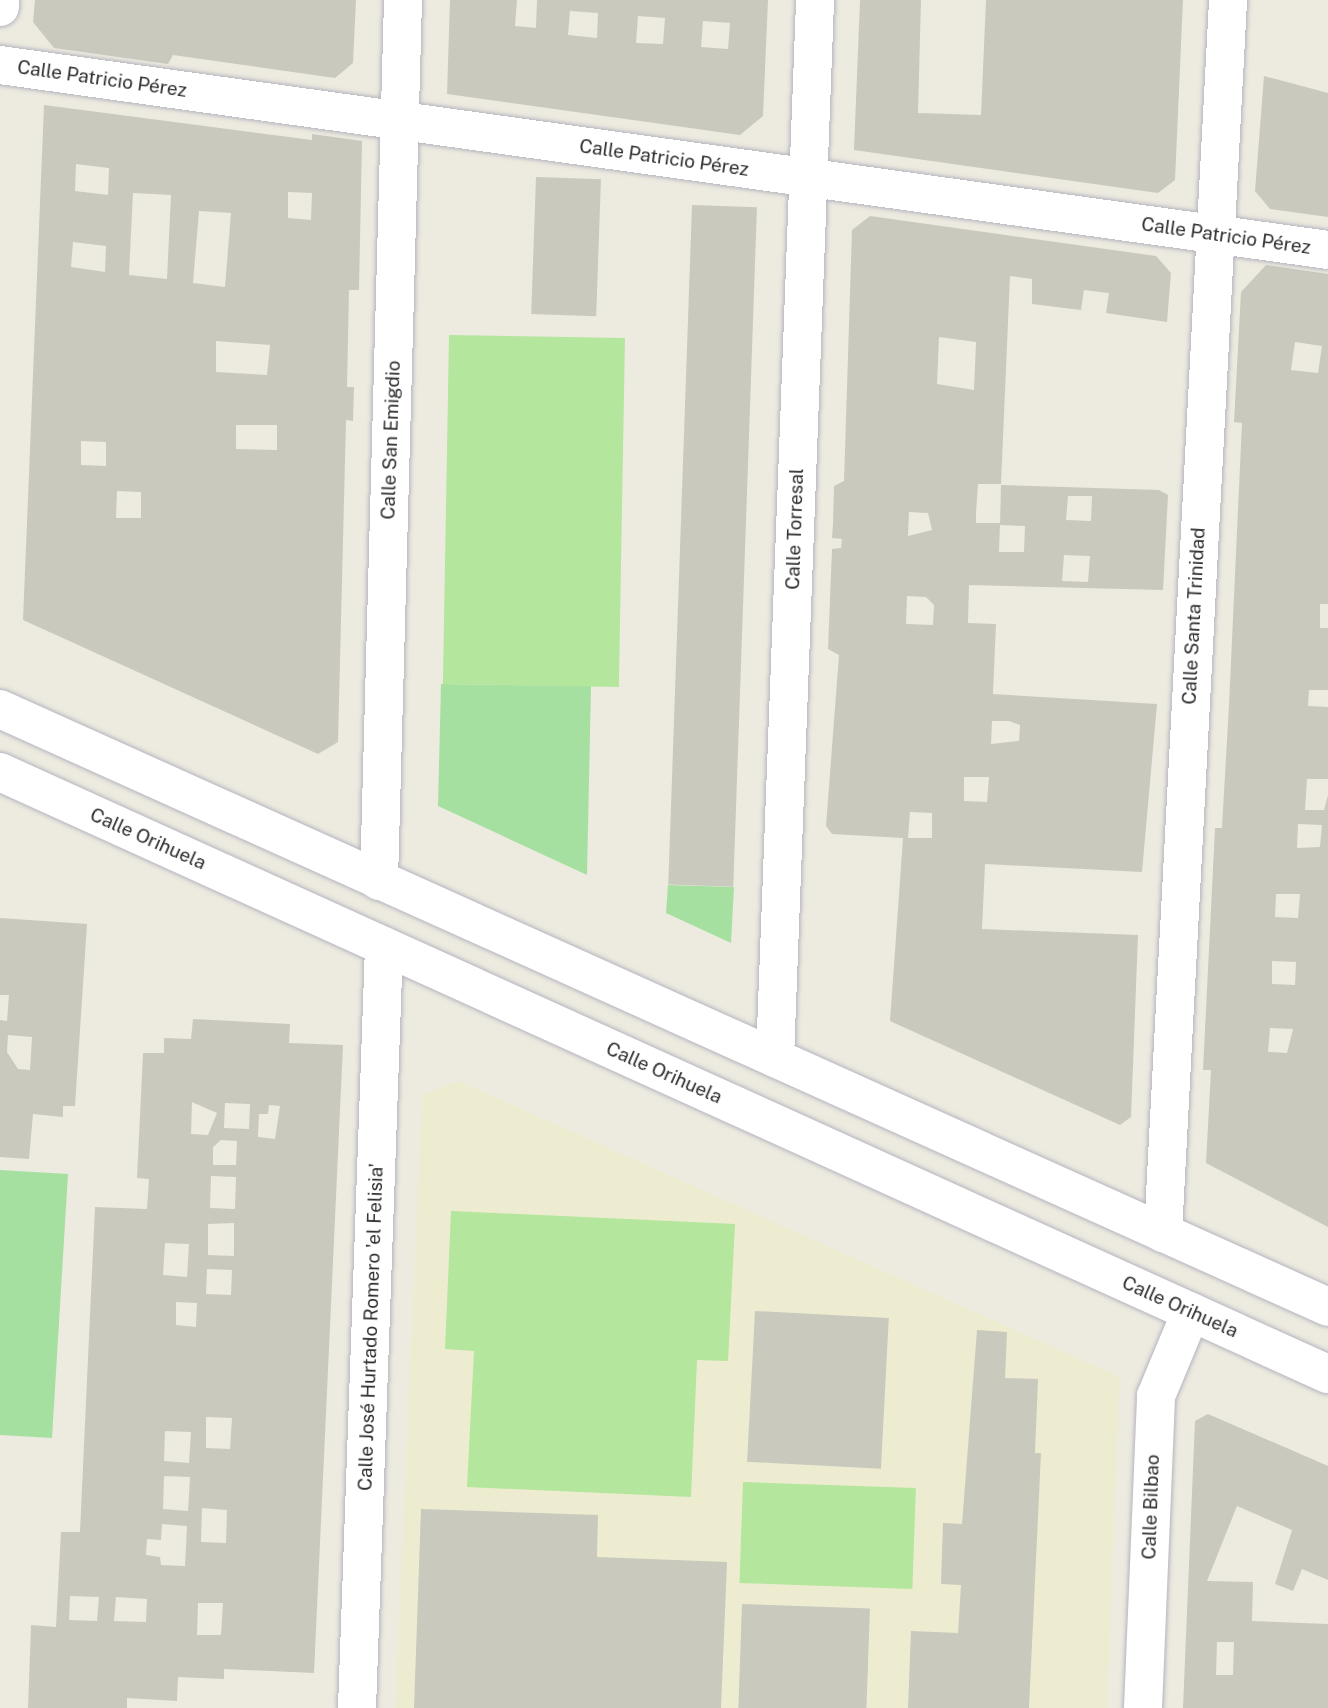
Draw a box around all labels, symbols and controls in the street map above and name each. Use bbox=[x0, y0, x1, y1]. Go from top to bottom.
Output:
street label: Calle Patricio Pérez bbox=[16, 56, 188, 102]
street label: Calle Patricio Pérez bbox=[578, 135, 750, 181]
street label: Calle Patricio Pérez bbox=[1140, 213, 1312, 259]
street label: Calle San Emigdio bbox=[377, 360, 405, 520]
street label: Calle Torresal bbox=[781, 468, 809, 590]
street label: Calle Santa Trinidad bbox=[1178, 527, 1210, 705]
street label: Calle Orihuela bbox=[86, 803, 210, 875]
street label: Calle Orihuela bbox=[602, 1037, 726, 1109]
street label: Calle José Hurtado Romero 'el Felisia' bbox=[354, 1162, 388, 1492]
street label: Calle Orihuela bbox=[1118, 1271, 1242, 1343]
street label: Calle Bilbao bbox=[1138, 1454, 1164, 1560]

